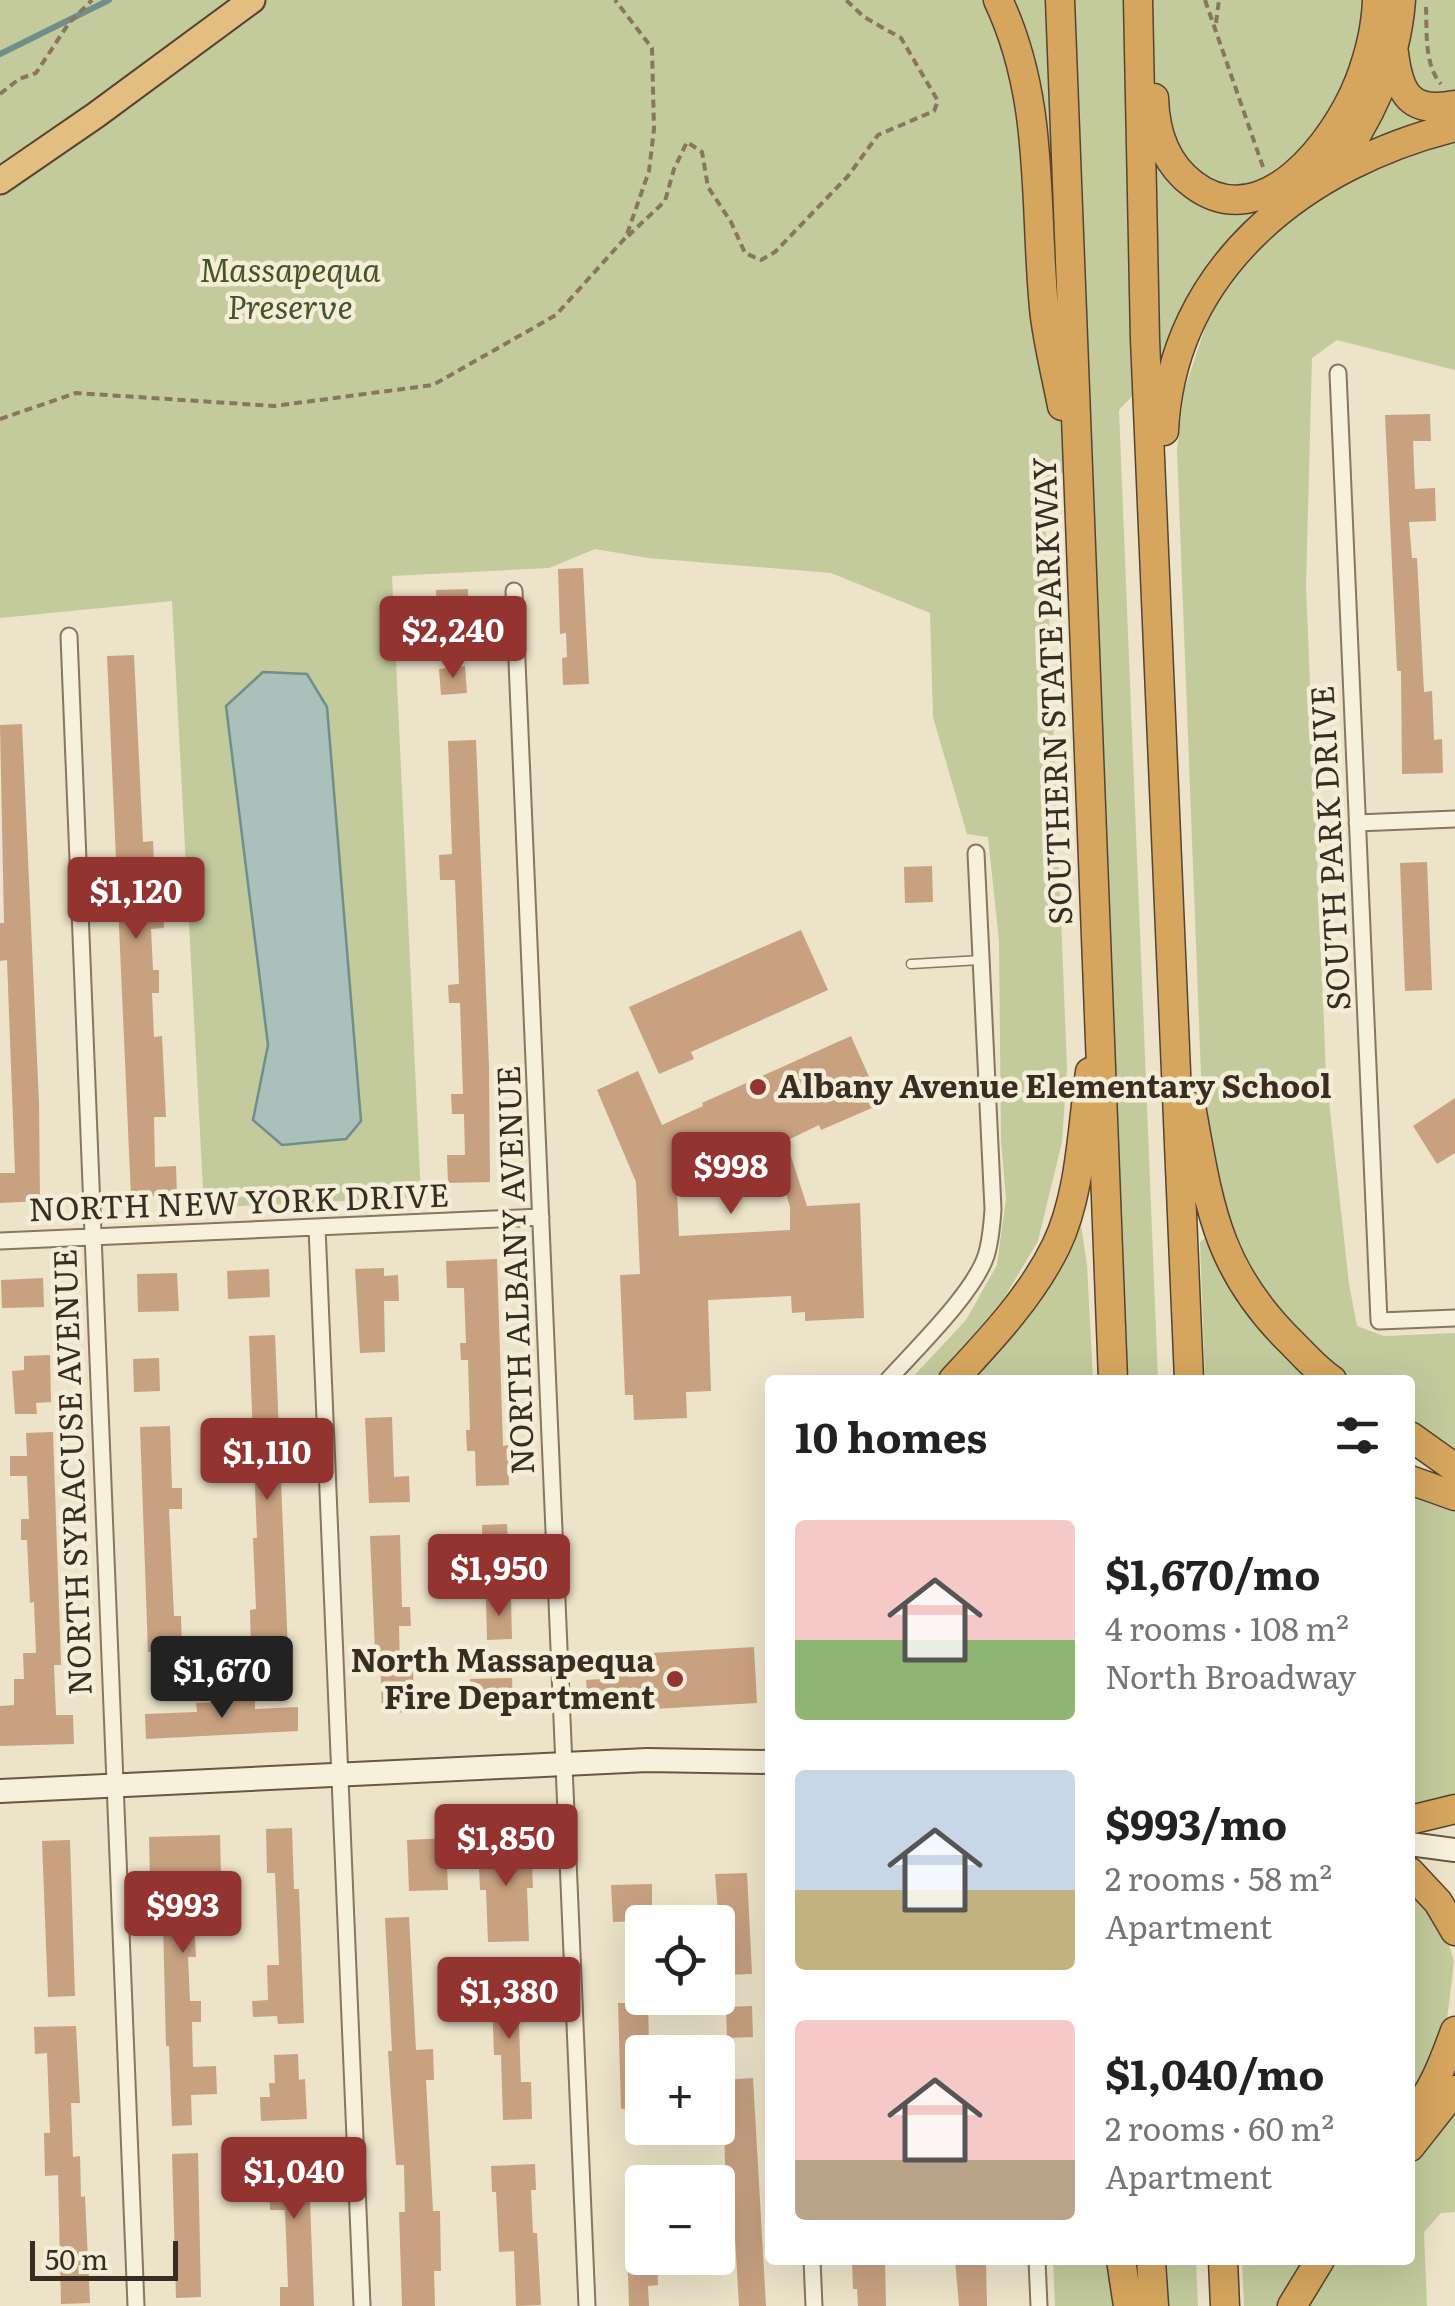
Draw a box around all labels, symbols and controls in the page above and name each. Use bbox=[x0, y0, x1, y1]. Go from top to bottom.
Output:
park label: Massapequa Preserve bbox=[200, 244, 381, 329]
street label: SOUTHERN STATE PARKWAY bbox=[1018, 456, 1082, 926]
pin: $2,240 bbox=[372, 596, 534, 681]
text: $2,240 bbox=[402, 604, 504, 652]
street label: SOUTH PARK DRIVE bbox=[1296, 684, 1360, 1012]
pin: $1,120 bbox=[55, 857, 217, 942]
text: $1,120 bbox=[90, 865, 182, 913]
place label: Albany Avenue Elementary School bbox=[778, 1060, 1332, 1108]
street label: NORTH ALBANY AVENUE bbox=[482, 1065, 544, 1476]
marker: Albany Avenue Elementary School bbox=[747, 1076, 769, 1098]
pin: $998 bbox=[672, 1132, 790, 1217]
text: $998 bbox=[694, 1140, 768, 1188]
street label: NORTH NEW YORK DRIVE bbox=[28, 1169, 450, 1231]
street label: NORTH SYRACUSE AVENUE bbox=[38, 1248, 102, 1696]
text: 10 homes bbox=[795, 1404, 987, 1466]
icon: filters bbox=[1330, 1408, 1385, 1463]
pin: $1,110 bbox=[186, 1418, 348, 1503]
text: $1,110 bbox=[223, 1426, 311, 1474]
pin: $1,950 bbox=[418, 1534, 580, 1619]
text: $1,670/mo bbox=[1105, 1541, 1320, 1603]
text: $1,950 bbox=[450, 1542, 548, 1590]
icon: home bbox=[875, 1560, 995, 1680]
text: 4 rooms · 108 m² bbox=[1105, 1603, 1349, 1651]
place label: North Massapequa Fire Department bbox=[350, 1634, 656, 1719]
pin: $1,670 bbox=[141, 1636, 303, 1721]
text: $1,670 bbox=[173, 1644, 271, 1692]
text: North Broadway bbox=[1105, 1651, 1356, 1699]
marker: North Massapequa Fire Department bbox=[664, 1668, 686, 1690]
text: $993/mo bbox=[1105, 1791, 1287, 1853]
pin: $1,850 bbox=[425, 1804, 587, 1889]
icon: home bbox=[875, 1810, 995, 1930]
text: $1,850 bbox=[457, 1812, 555, 1860]
text: 2 rooms · 58 m² bbox=[1105, 1853, 1332, 1901]
pin: $993 bbox=[124, 1871, 242, 1956]
text: $993 bbox=[146, 1879, 220, 1927]
text: Apartment bbox=[1105, 1901, 1272, 1949]
map controls bbox=[625, 1905, 735, 2275]
button: locate bbox=[625, 1905, 735, 2015]
pin: $1,380 bbox=[428, 1957, 590, 2042]
text: $1,380 bbox=[459, 1965, 559, 2013]
button: + bbox=[625, 2035, 735, 2145]
text: $1,040/mo bbox=[1105, 2041, 1324, 2103]
icon: home bbox=[875, 2060, 995, 2180]
text: 2 rooms · 60 m² bbox=[1105, 2103, 1334, 2151]
pin: $1,040 bbox=[213, 2137, 375, 2222]
text: $1,040 bbox=[243, 2145, 345, 2193]
text: Apartment bbox=[1105, 2151, 1272, 2199]
button: − bbox=[625, 2165, 735, 2275]
scale bar bbox=[30, 2236, 178, 2280]
text: 50 m bbox=[45, 2237, 108, 2279]

